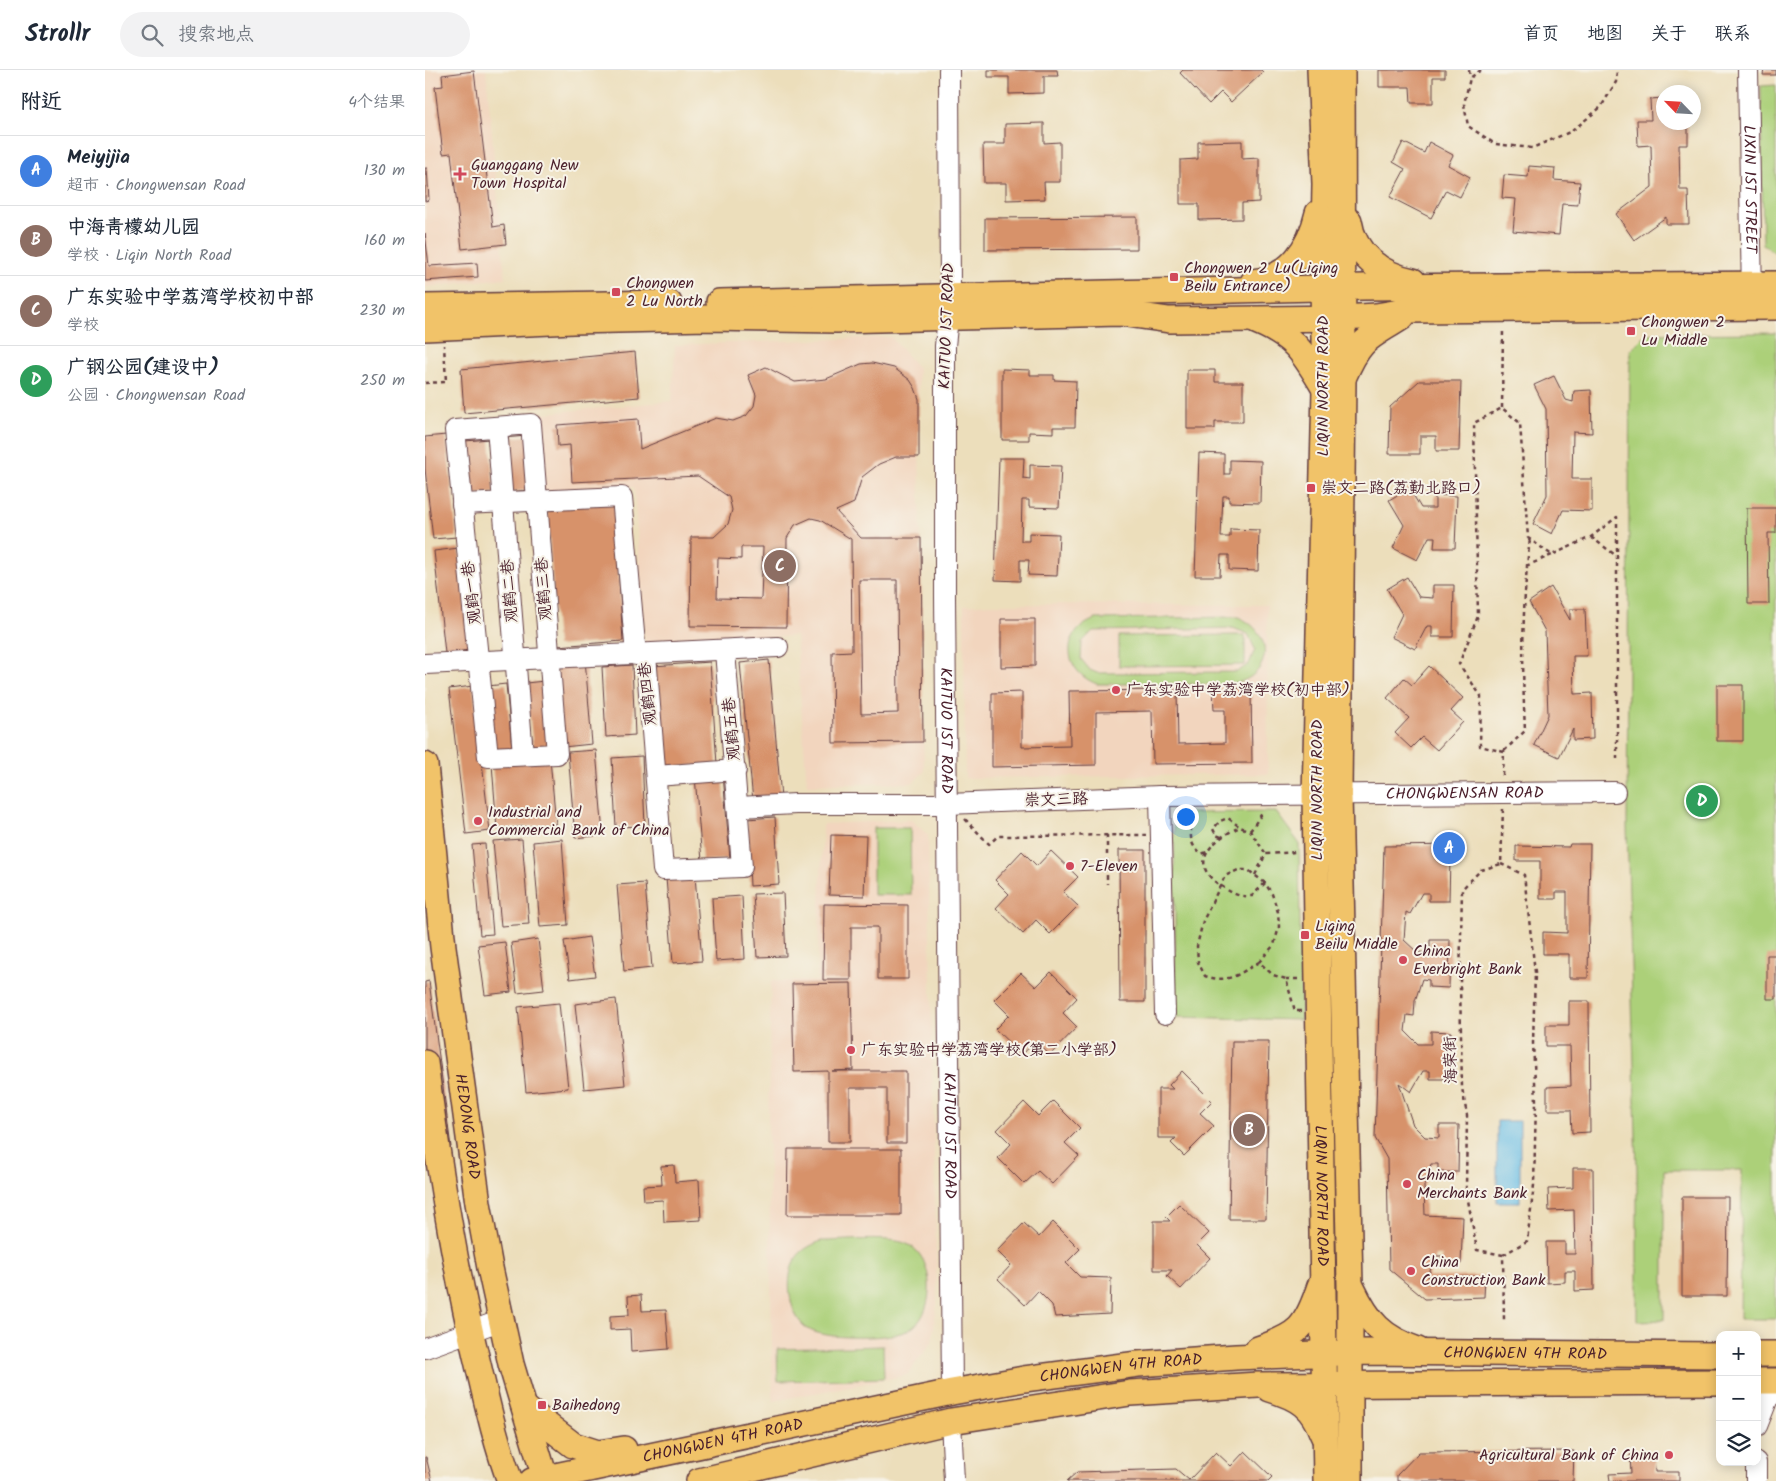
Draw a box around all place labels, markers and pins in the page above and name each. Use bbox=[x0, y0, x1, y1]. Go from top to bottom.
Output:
place label: Guanggang New Town Hospital bbox=[471, 153, 579, 196]
marker: Guanggang New Town Hospital bbox=[453, 167, 467, 181]
place label: Chongwen 2 Lu(Liqing Beilu Entrance) bbox=[1184, 256, 1338, 299]
place label: Chongwen 2 Lu North bbox=[626, 271, 703, 314]
marker: Chongwen 2 Lu(Liqing Beilu Entrance) bbox=[1168, 271, 1180, 283]
marker: Chongwen 2 Lu North bbox=[610, 286, 622, 298]
place label: Chongwen 2 Lu Middle bbox=[1641, 310, 1725, 353]
marker: Chongwen 2 Lu Middle bbox=[1625, 325, 1637, 337]
place label: 崇文二路(荔勤北路口) bbox=[1321, 476, 1481, 501]
marker: 崇文二路(荔勤北路口) bbox=[1305, 482, 1317, 494]
pin: C bbox=[764, 547, 796, 585]
place label: 广东实验中学荔湾学校(初中部) bbox=[1126, 678, 1350, 703]
marker: 广东实验中学荔湾学校(初中部) bbox=[1110, 684, 1122, 696]
pin: D bbox=[1686, 782, 1718, 820]
place label: Industrial and Commercial Bank of China bbox=[488, 800, 669, 843]
marker: Industrial and Commercial Bank of China bbox=[472, 815, 484, 827]
pin: A bbox=[1433, 829, 1465, 867]
place label: 7-Eleven bbox=[1080, 854, 1138, 879]
marker: 7-Eleven bbox=[1064, 860, 1076, 872]
place label: Liqing Beilu Middle bbox=[1315, 914, 1398, 957]
marker: Liqing Beilu Middle bbox=[1299, 929, 1311, 941]
place label: China Everbright Bank bbox=[1413, 939, 1522, 982]
marker: China Everbright Bank bbox=[1397, 954, 1409, 966]
place label: 广东实验中学荔湾学校(第二小学部) bbox=[861, 1038, 1117, 1063]
marker: 广东实验中学荔湾学校(第二小学部) bbox=[845, 1044, 857, 1056]
pin: B bbox=[1233, 1111, 1265, 1149]
place label: China Merchants Bank bbox=[1417, 1163, 1527, 1206]
marker: China Merchants Bank bbox=[1401, 1178, 1413, 1190]
place label: China Construction Bank bbox=[1421, 1250, 1546, 1293]
marker: China Construction Bank bbox=[1405, 1265, 1417, 1277]
place label: Baihedong bbox=[552, 1393, 621, 1418]
marker: Baihedong bbox=[536, 1399, 548, 1411]
place label: Agricultural Bank of China bbox=[1479, 1443, 1659, 1468]
marker: Agricultural Bank of China bbox=[1663, 1449, 1675, 1461]

